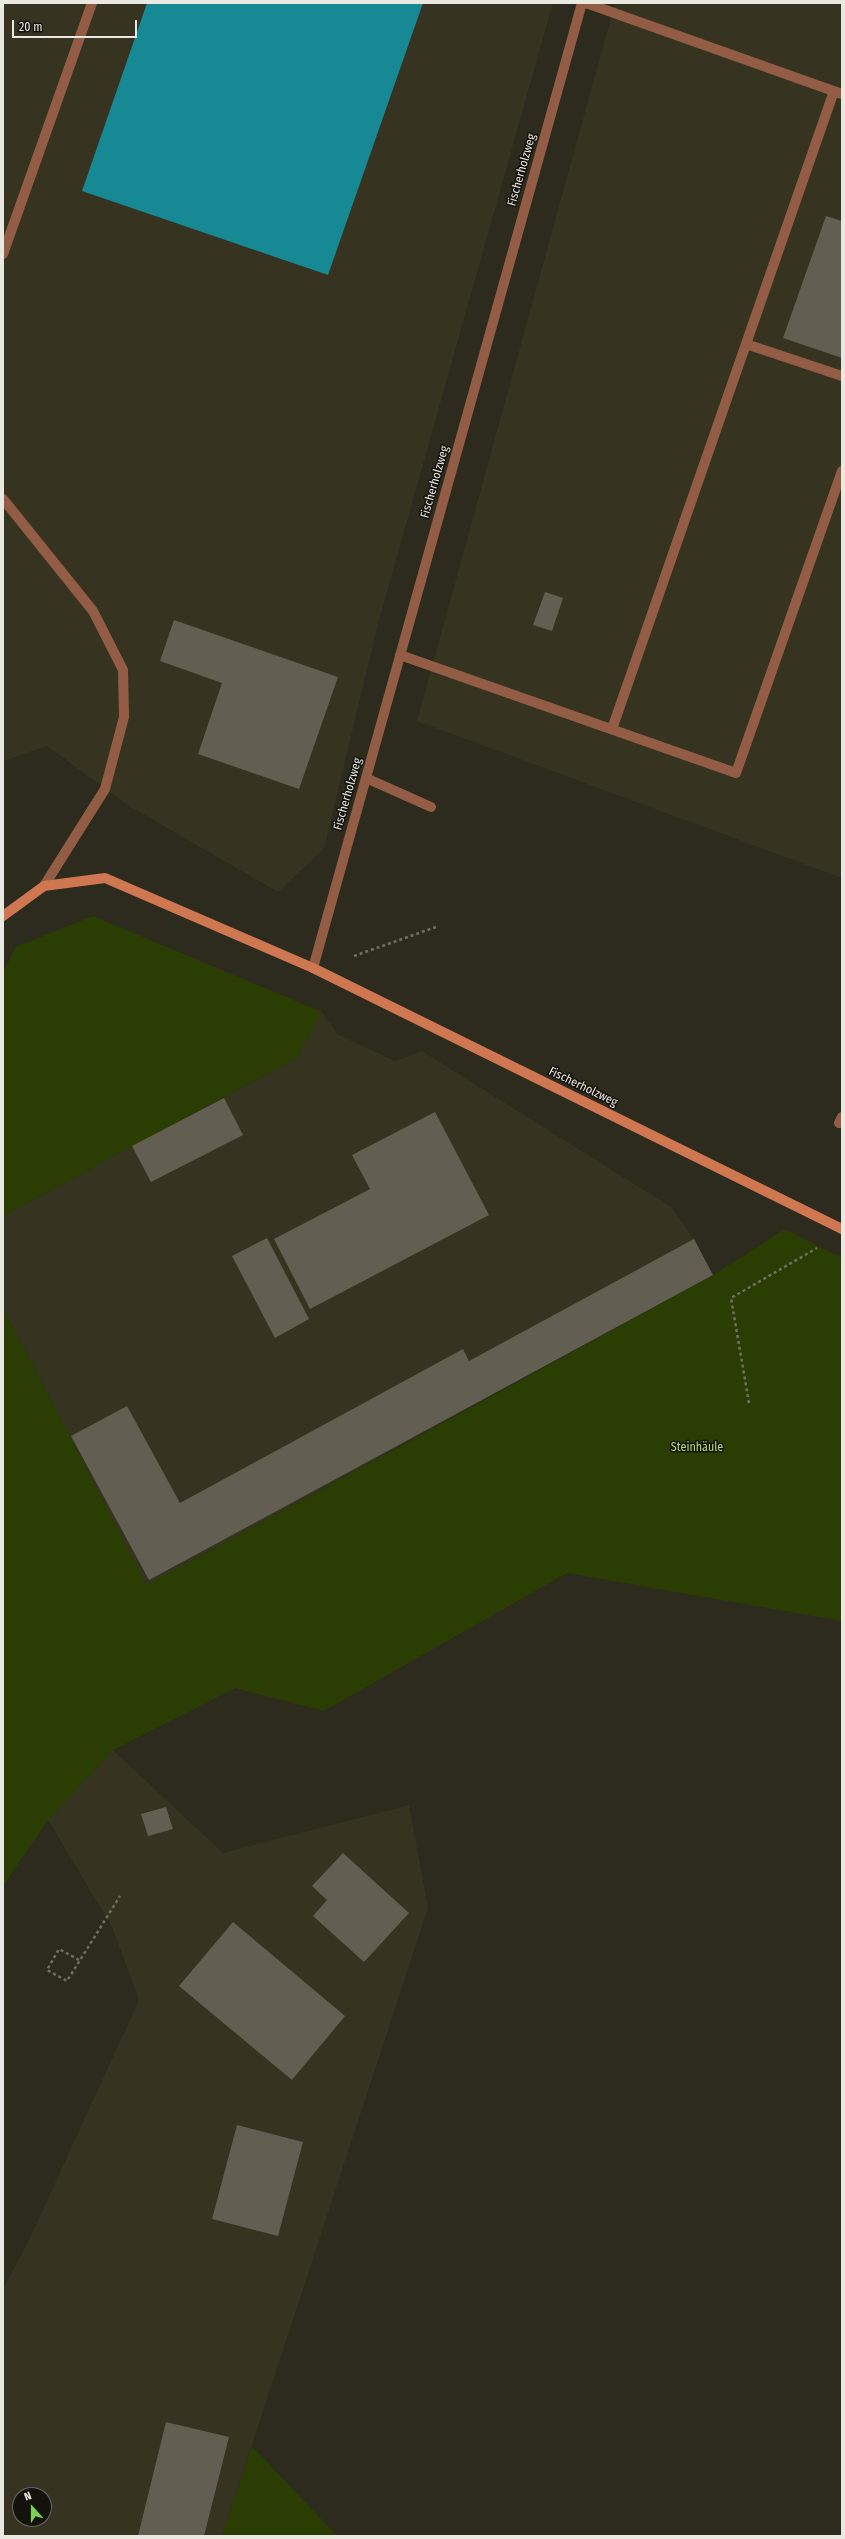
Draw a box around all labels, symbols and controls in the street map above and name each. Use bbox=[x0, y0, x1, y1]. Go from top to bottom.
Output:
scale bar bbox=[14, 12, 139, 38]
text: 20 m bbox=[19, 20, 43, 34]
street label: Fischerholzweg bbox=[505, 132, 539, 208]
street label: Fischerholzweg bbox=[418, 444, 452, 520]
street label: Fischerholzweg bbox=[331, 756, 365, 832]
street label: Fischerholzweg bbox=[546, 1064, 620, 1110]
park label: Steinhäule bbox=[671, 1441, 723, 1455]
north arrow bbox=[12, 2487, 52, 2527]
text: N bbox=[22, 2489, 33, 2504]

